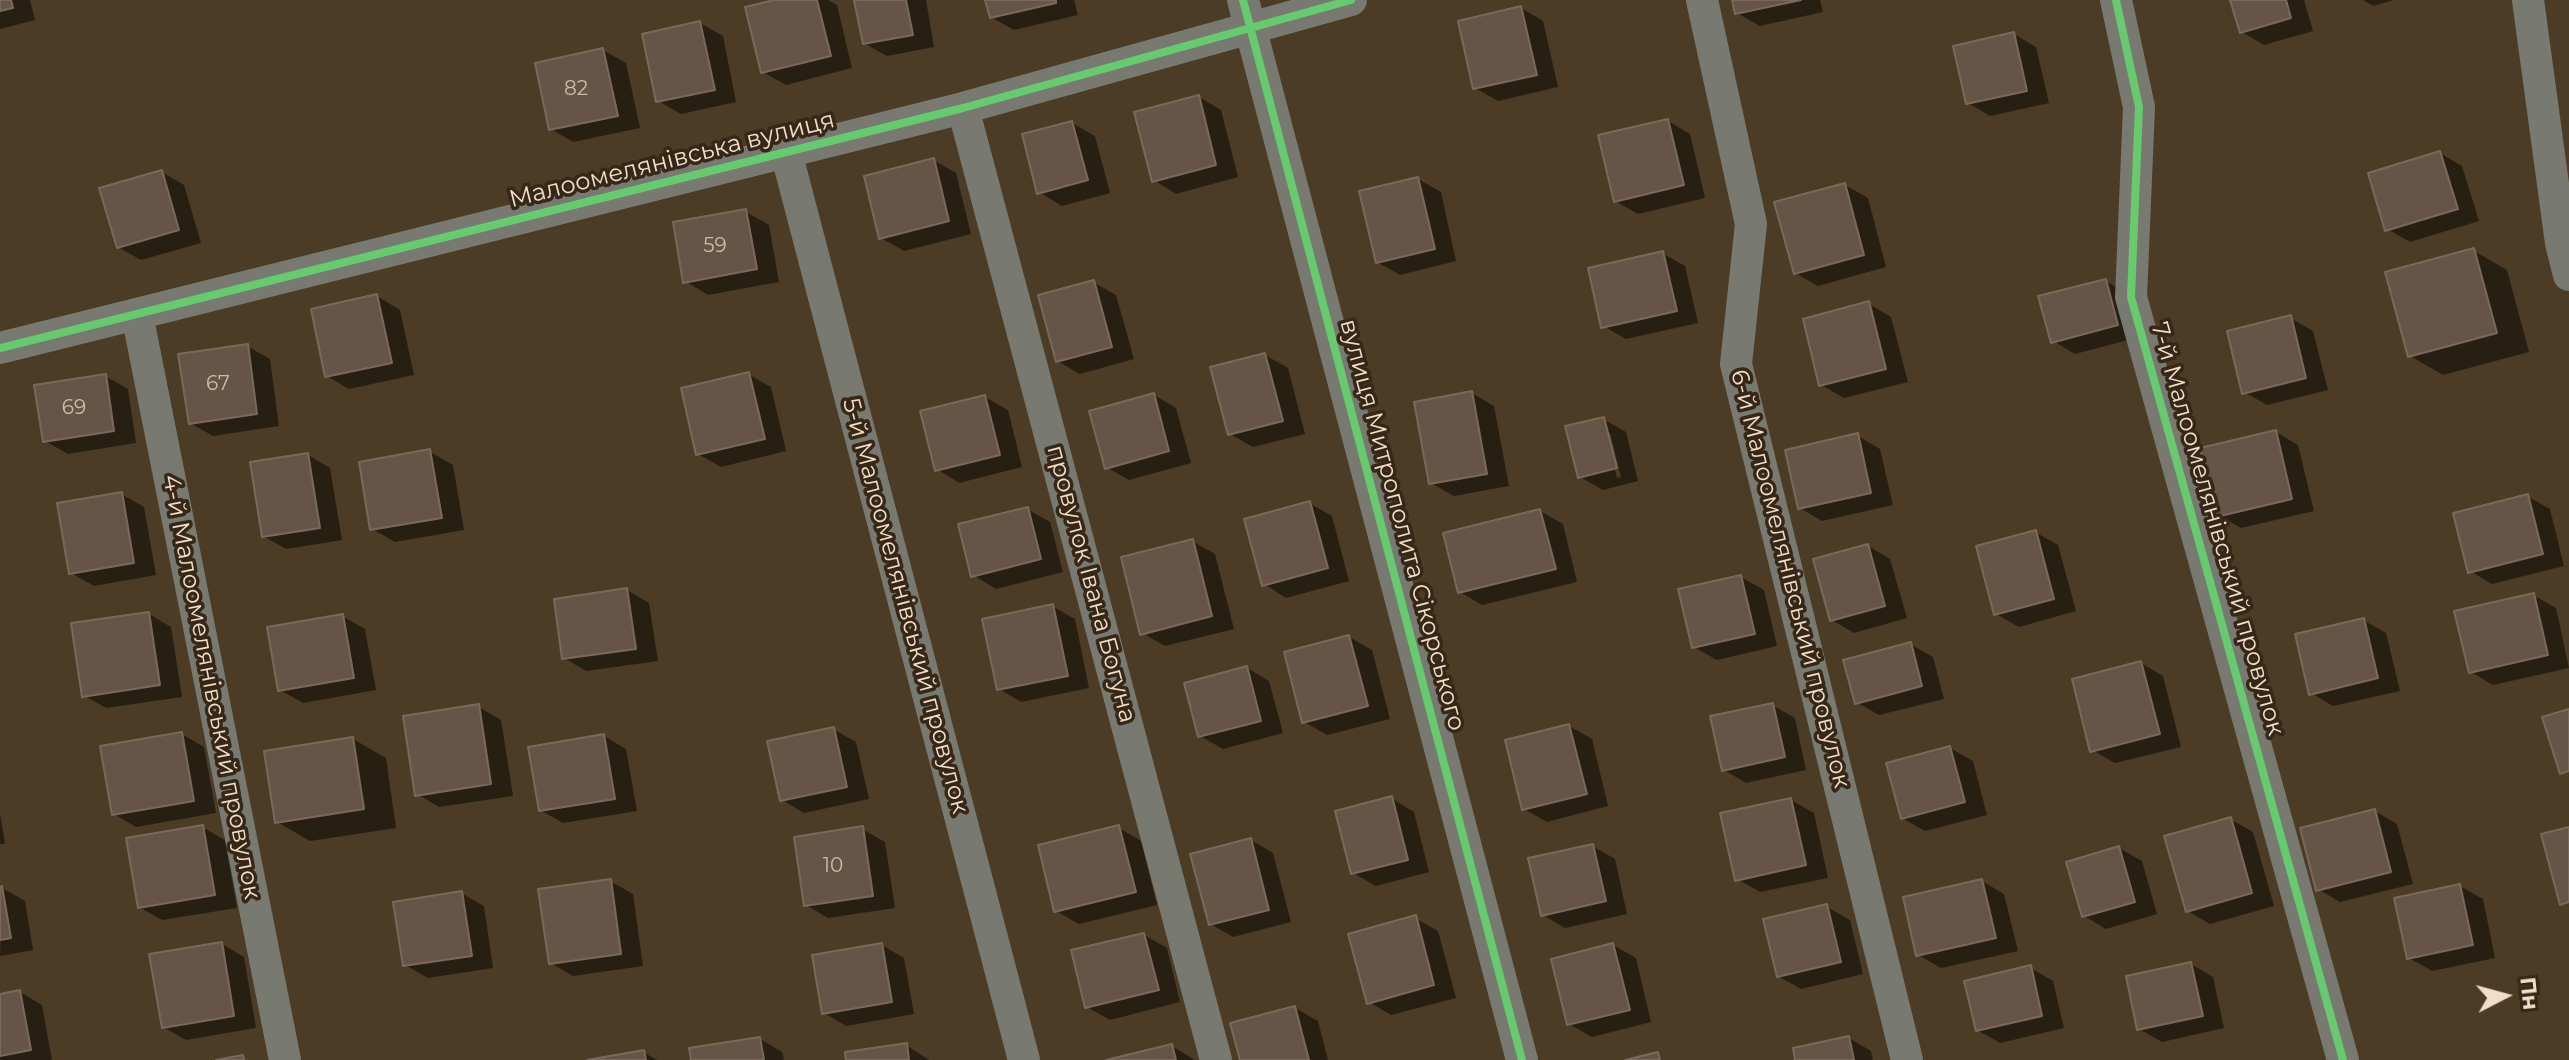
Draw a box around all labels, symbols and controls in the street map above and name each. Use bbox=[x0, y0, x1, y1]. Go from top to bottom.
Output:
house number: 82 bbox=[564, 77, 588, 101]
street label: Малоомелянівська вулиця bbox=[506, 106, 838, 214]
house number: 59 bbox=[703, 234, 727, 258]
street label: вулиця Митрополита Сікорського bbox=[1333, 316, 1471, 734]
street label: 7-й Малоомелянівський провулок bbox=[2144, 319, 2290, 739]
street label: 6-й Малоомелянівський провулок bbox=[1724, 367, 1856, 791]
house number: 67 bbox=[206, 372, 230, 396]
street label: 5-й Малоомелянівський провулок bbox=[836, 395, 974, 817]
house number: 69 bbox=[62, 396, 86, 420]
street label: провулок Івана Богуна bbox=[1040, 442, 1142, 726]
street label: 4-й Малоомелянівський провулок bbox=[156, 472, 266, 902]
house number: 10 bbox=[823, 854, 843, 878]
north arrow bbox=[2465, 956, 2545, 1036]
text: Пн bbox=[2514, 976, 2545, 1011]

